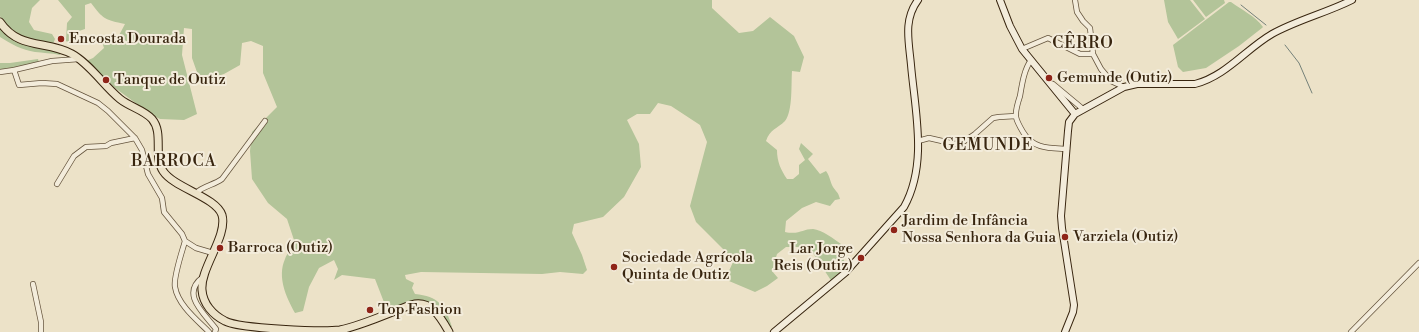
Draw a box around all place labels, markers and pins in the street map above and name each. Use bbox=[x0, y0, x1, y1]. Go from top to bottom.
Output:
place label: Encosta Dourada bbox=[69, 30, 186, 48]
marker: Encosta Dourada bbox=[56, 34, 66, 44]
place label: Gemunde (Outiz) bbox=[1057, 69, 1172, 87]
place label: Tanque de Outiz bbox=[114, 71, 226, 89]
marker: Gemunde (Outiz) bbox=[1044, 73, 1054, 83]
marker: Tanque de Outiz bbox=[101, 75, 111, 85]
place label: Jardim de Infância Nossa Senhora da Guia bbox=[902, 212, 1056, 247]
marker: Jardim de Infância Nossa Senhora da Guia bbox=[889, 225, 899, 235]
place label: Varziela (Outiz) bbox=[1073, 228, 1178, 246]
marker: Varziela (Outiz) bbox=[1060, 232, 1070, 242]
place label: Barroca (Outiz) bbox=[228, 239, 333, 257]
place label: Lar Jorge Reis (Outiz) bbox=[774, 240, 853, 275]
marker: Barroca (Outiz) bbox=[215, 243, 225, 253]
place label: Sociedade Agrícola Quinta de Outiz bbox=[622, 249, 753, 284]
marker: Lar Jorge Reis (Outiz) bbox=[856, 253, 866, 263]
marker: Sociedade Agrícola Quinta de Outiz bbox=[609, 262, 619, 272]
place label: Top Fashion bbox=[378, 301, 462, 319]
marker: Top Fashion bbox=[365, 305, 375, 315]

